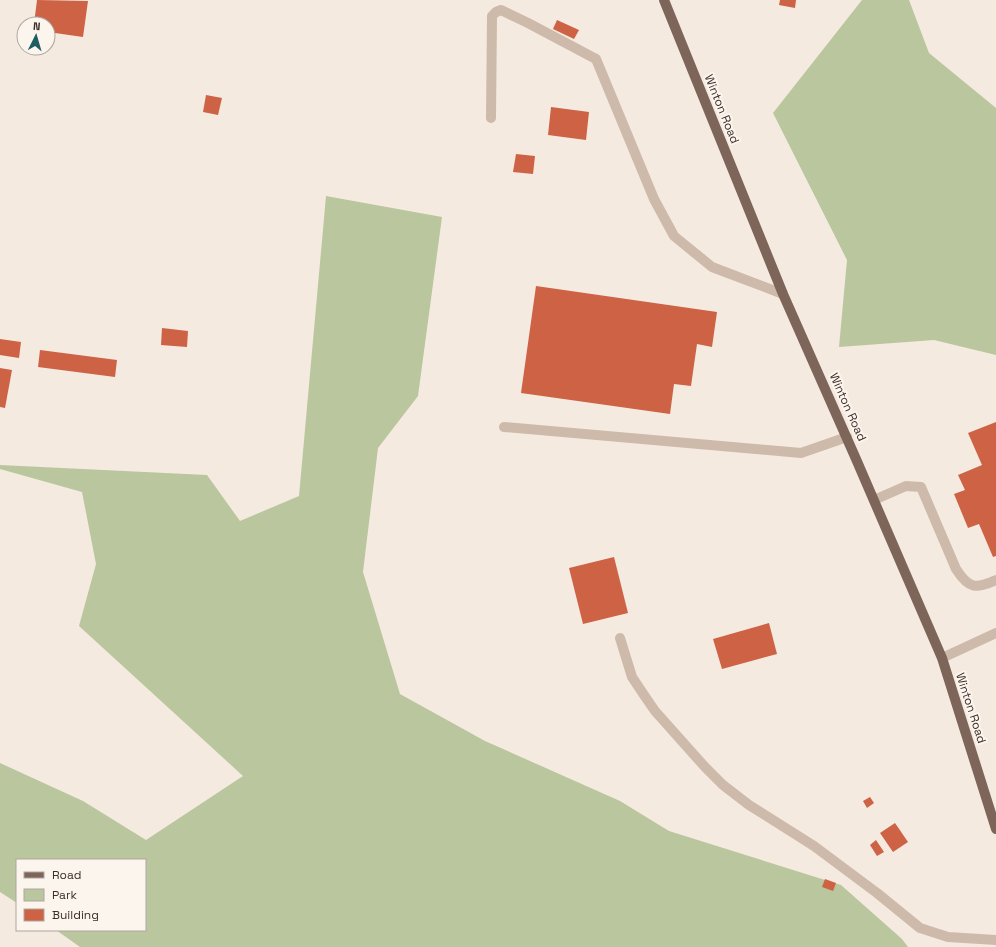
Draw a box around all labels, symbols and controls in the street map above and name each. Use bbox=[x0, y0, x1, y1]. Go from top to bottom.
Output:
north arrow bbox=[16, 16, 56, 56]
text: N bbox=[33, 19, 41, 33]
street label: Winton Road bbox=[701, 72, 743, 146]
street label: Winton Road bbox=[826, 370, 870, 444]
street label: Winton Road bbox=[952, 671, 990, 745]
legend bbox=[16, 859, 146, 931]
text: Road bbox=[52, 867, 81, 883]
text: Park bbox=[52, 887, 77, 903]
text: Building bbox=[52, 907, 99, 923]

